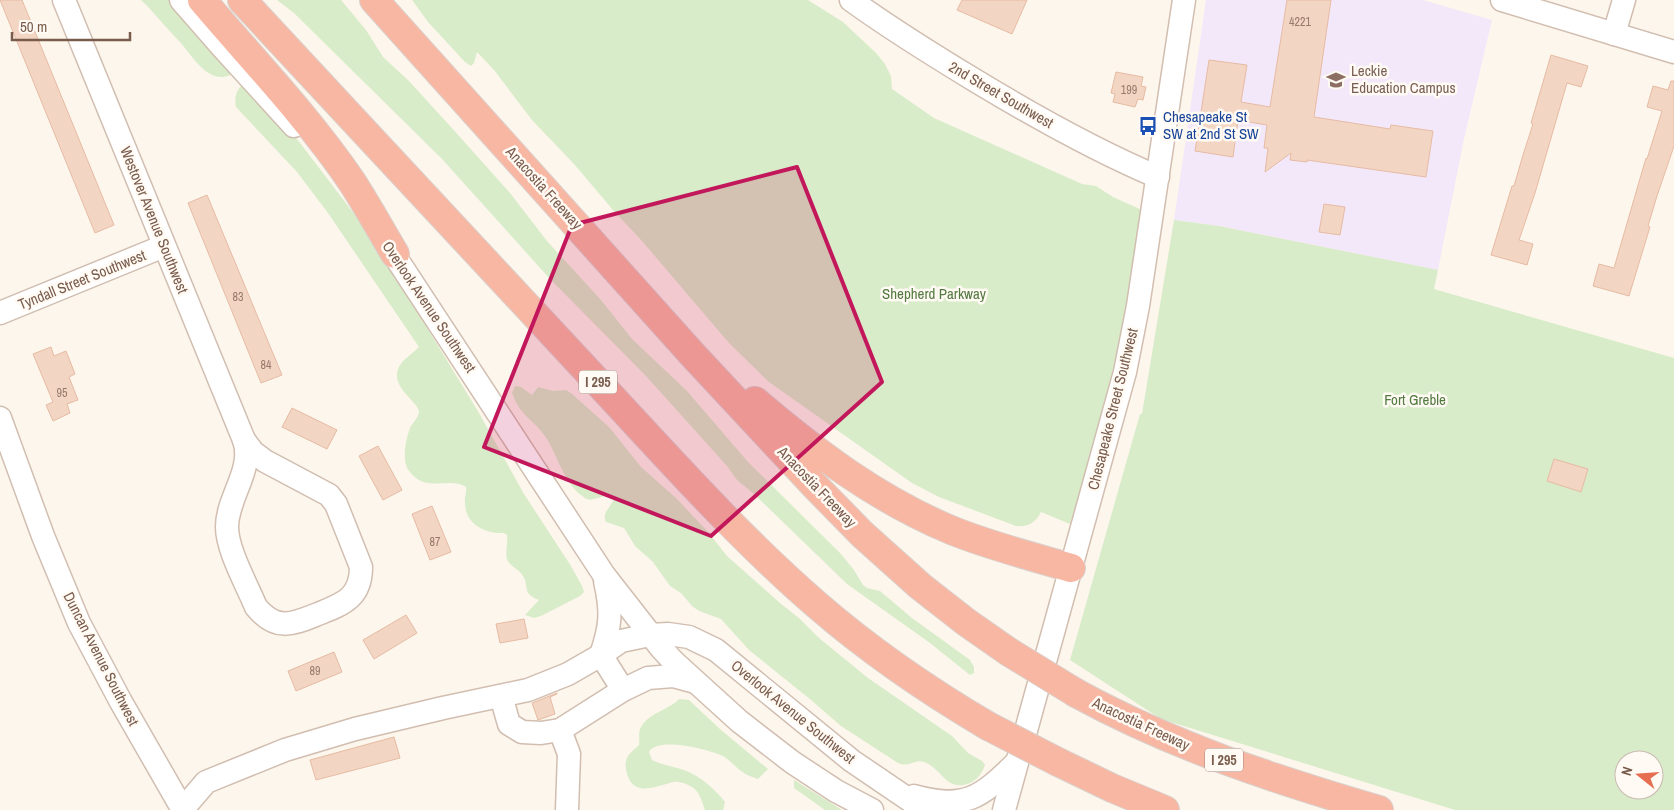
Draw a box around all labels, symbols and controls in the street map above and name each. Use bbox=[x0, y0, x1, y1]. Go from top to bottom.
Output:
scale bar bbox=[12, 10, 130, 42]
house number: 4221 bbox=[1289, 14, 1311, 30]
text: 50 m bbox=[20, 16, 47, 37]
street label: 2nd Street Southwest bbox=[945, 56, 1058, 133]
place label: Leckie Education Campus bbox=[1351, 60, 1456, 98]
school or university icon: Leckie Education Campus bbox=[1325, 69, 1347, 91]
house number: 199 bbox=[1121, 82, 1137, 98]
place label: Chesapeake St SW at 2nd St SW bbox=[1163, 106, 1259, 144]
bus stop icon: Chesapeake St SW at 2nd St SW bbox=[1137, 115, 1159, 137]
street label: Anacostia Freeway bbox=[501, 141, 588, 234]
street label: Westover Avenue Southwest bbox=[115, 143, 194, 297]
street label: Overlook Avenue Southwest bbox=[378, 237, 482, 377]
street label: Tyndall Street Southwest bbox=[15, 244, 149, 315]
park label: Shepherd Parkway bbox=[882, 283, 987, 304]
house number: 83 bbox=[233, 289, 243, 305]
street label: Chesapeake Street Southwest bbox=[1082, 325, 1143, 492]
house number: 84 bbox=[261, 357, 272, 373]
road number: I 295 bbox=[579, 371, 617, 394]
house number: 95 bbox=[57, 385, 68, 401]
park label: Fort Greble bbox=[1384, 389, 1446, 410]
street label: Anacostia Freeway bbox=[773, 441, 862, 532]
house number: 87 bbox=[430, 534, 441, 550]
street label: Duncan Avenue Southwest bbox=[59, 588, 145, 730]
street label: Overlook Avenue Southwest bbox=[727, 655, 860, 769]
house number: 89 bbox=[310, 663, 320, 679]
street label: Anacostia Freeway bbox=[1088, 691, 1194, 756]
road number: I 295 bbox=[1205, 748, 1243, 772]
north arrow bbox=[1614, 750, 1664, 800]
text: N bbox=[1617, 765, 1636, 778]

